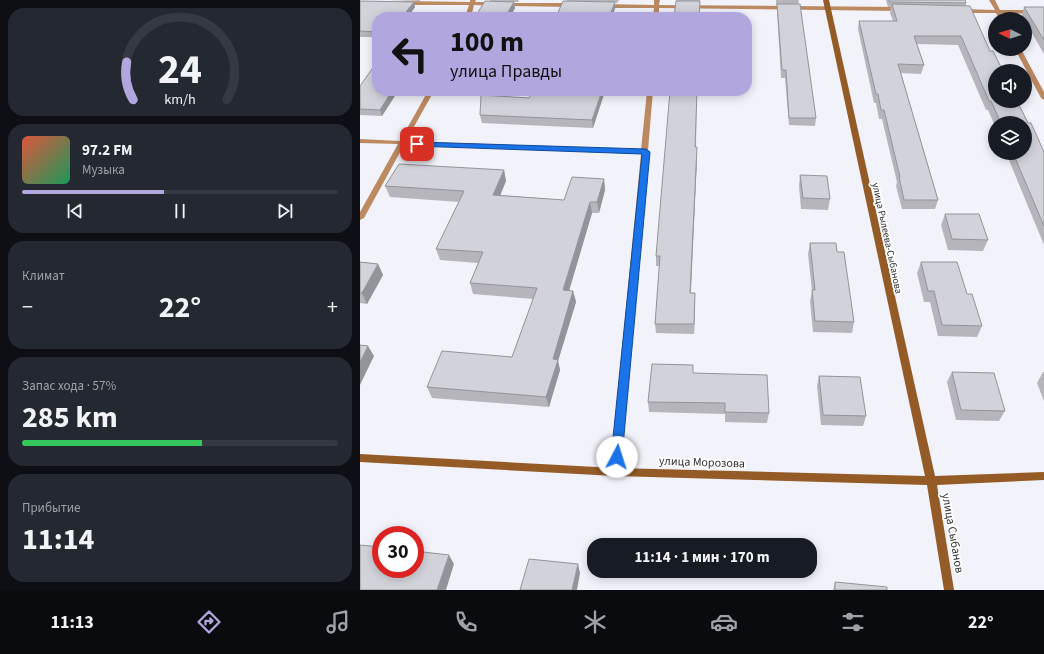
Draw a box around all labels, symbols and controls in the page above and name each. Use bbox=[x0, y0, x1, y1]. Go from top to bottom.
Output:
north arrow bbox=[988, 12, 1032, 56]
map controls bbox=[988, 12, 1032, 160]
text: 100 m bbox=[450, 22, 524, 62]
icon: left bbox=[384, 28, 436, 80]
text: 24 bbox=[158, 40, 202, 100]
text: улица Правды bbox=[450, 59, 562, 84]
button: sound bbox=[988, 64, 1032, 108]
text: km/h bbox=[164, 89, 196, 110]
button: layers bbox=[988, 116, 1032, 160]
pin bbox=[400, 127, 434, 161]
icon: arrive bbox=[406, 133, 428, 155]
text: 97.2 FM bbox=[82, 140, 133, 161]
text: Музыка bbox=[82, 161, 125, 179]
street label: улица Рылеева-Сыбанова bbox=[868, 181, 906, 295]
icon: previous bbox=[64, 200, 86, 222]
icon: pause bbox=[169, 200, 191, 222]
icon: next bbox=[274, 200, 296, 222]
text: Климат bbox=[22, 267, 65, 285]
text: 22° bbox=[159, 286, 201, 329]
text: − bbox=[22, 291, 33, 323]
text: + bbox=[327, 291, 338, 323]
text: Запас хода · 57% bbox=[22, 377, 116, 395]
text: 285 km bbox=[22, 396, 118, 439]
position arrow bbox=[596, 436, 638, 478]
street label: улица Морозова bbox=[659, 453, 745, 472]
street label: улица Сыбанов bbox=[937, 492, 968, 574]
text: Прибытие bbox=[22, 499, 81, 517]
text: 11:14 bbox=[22, 518, 94, 561]
speed limit sign: 30 bbox=[372, 526, 424, 578]
text: 11:14 · 1 мин · 170 m bbox=[634, 547, 770, 568]
icon: directions bbox=[195, 608, 223, 636]
icon: music bbox=[324, 608, 352, 636]
icon: phone bbox=[452, 608, 480, 636]
icon: climate bbox=[581, 608, 609, 636]
icon: car bbox=[710, 608, 738, 636]
icon: filters bbox=[839, 608, 867, 636]
text: 11:13 bbox=[50, 610, 94, 635]
text: 22° bbox=[968, 610, 994, 635]

